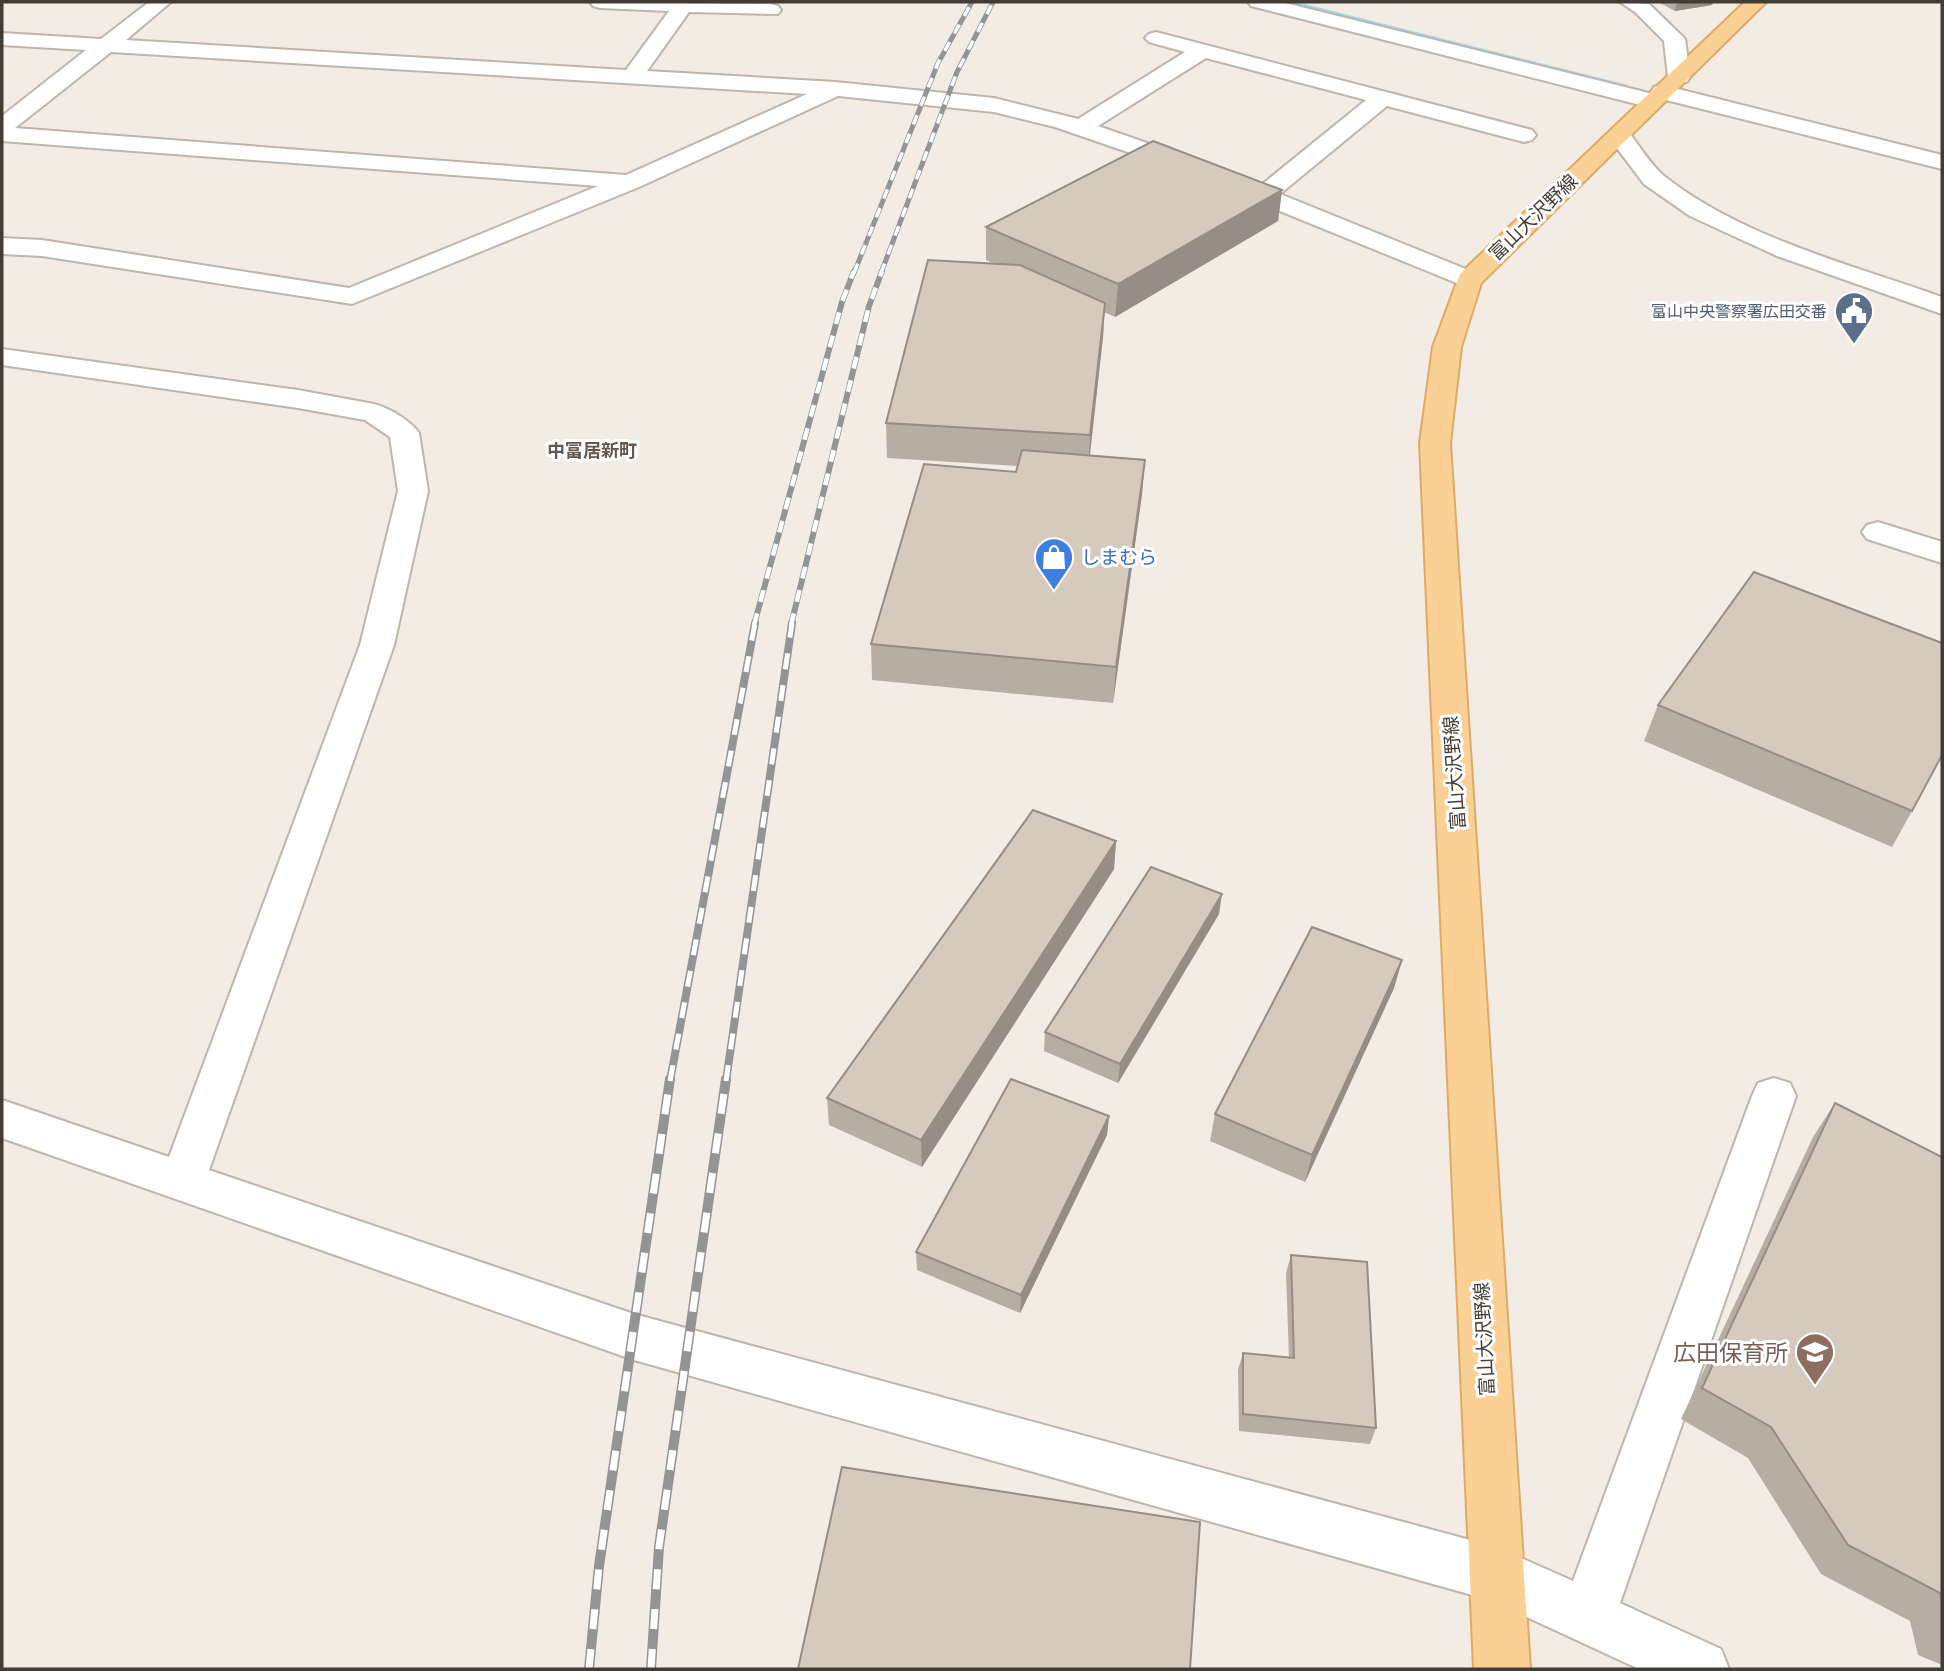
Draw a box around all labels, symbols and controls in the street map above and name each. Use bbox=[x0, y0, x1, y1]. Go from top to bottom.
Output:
street label: 富山大沢野線 bbox=[1484, 169, 1582, 265]
public building icon: 富山中央警察署広田交番 bbox=[1833, 290, 1875, 345]
place label: 富山中央警察署広田交番 bbox=[1651, 301, 1827, 321]
district label: 中冨居新町 bbox=[547, 439, 637, 462]
shop icon: しまむら bbox=[1033, 536, 1075, 591]
place label: しまむら bbox=[1081, 545, 1157, 569]
street label: 富山大沢野線 bbox=[1438, 715, 1470, 831]
street label: 富山大沢野線 bbox=[1469, 1281, 1499, 1397]
school or university icon: 広田保育所 bbox=[1794, 1331, 1836, 1386]
place label: 広田保育所 bbox=[1673, 1338, 1788, 1367]

